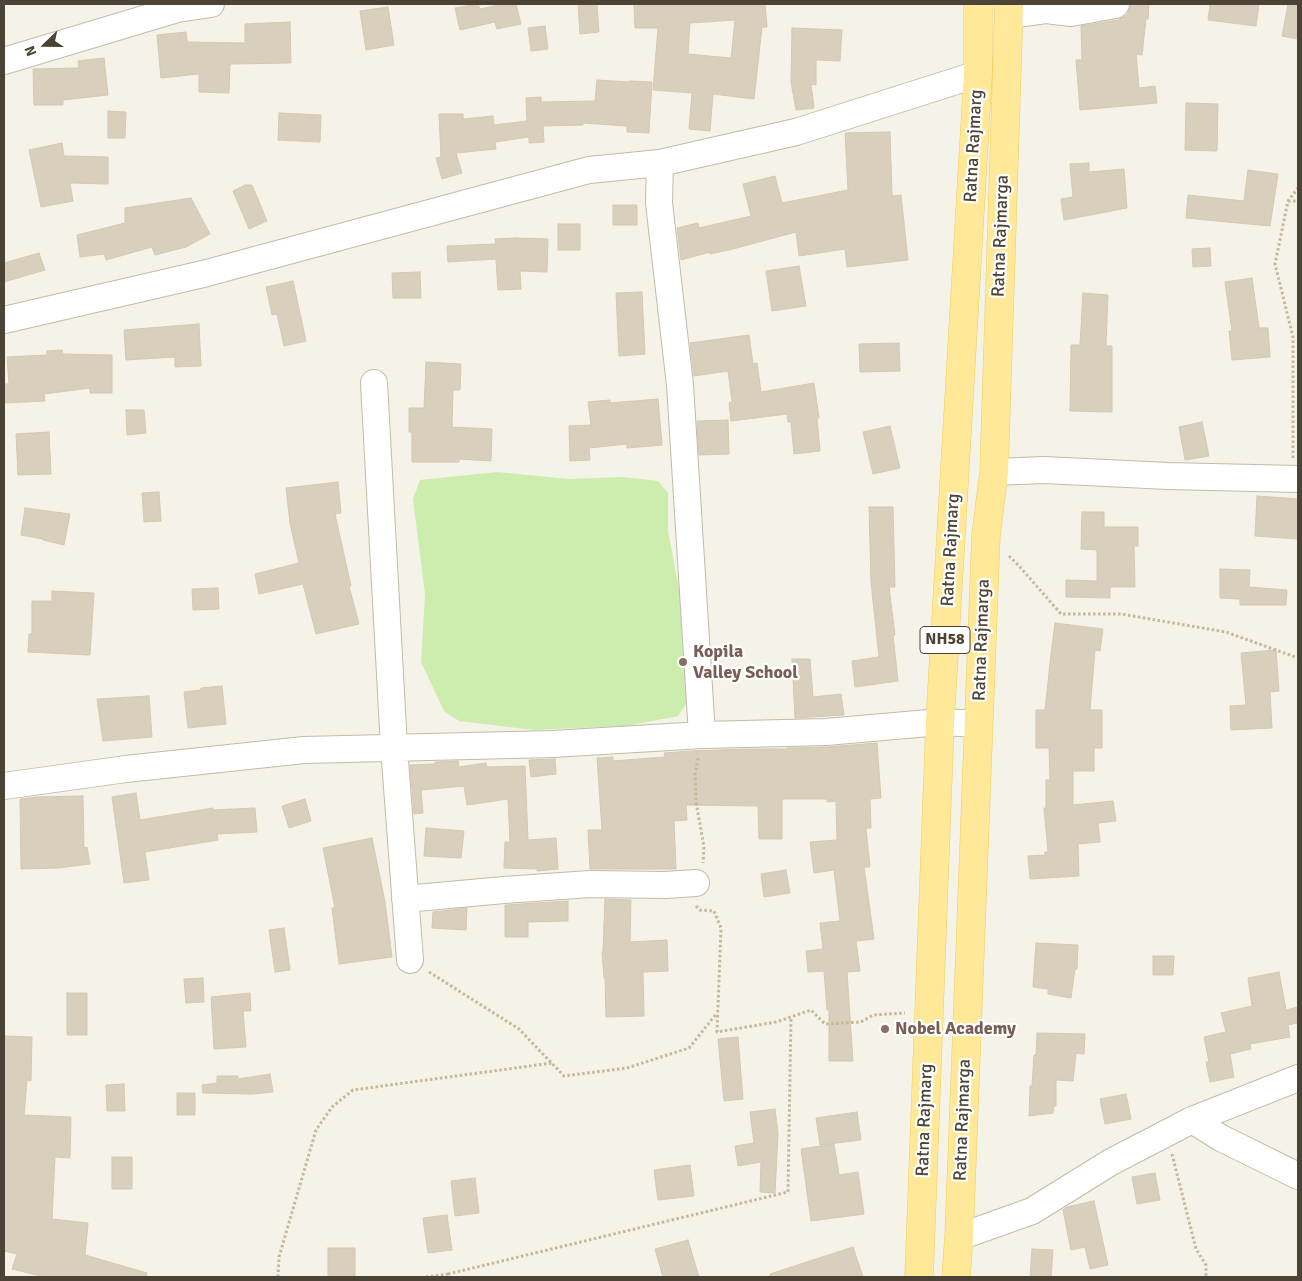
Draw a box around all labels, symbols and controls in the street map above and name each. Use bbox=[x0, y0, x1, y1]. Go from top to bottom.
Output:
north arrow bbox=[20, 20, 70, 70]
text: N bbox=[21, 43, 40, 59]
street label: Ratna Rajmarg bbox=[960, 89, 988, 203]
street label: Ratna Rajmarga bbox=[988, 175, 1014, 297]
street label: Ratna Rajmarg bbox=[937, 493, 965, 607]
street label: Ratna Rajmarga bbox=[969, 579, 995, 701]
road number: NH58 bbox=[920, 626, 970, 654]
place label: Kopila Valley School bbox=[693, 641, 798, 684]
marker: Kopila Valley School bbox=[677, 656, 689, 668]
place label: Nobel Academy bbox=[895, 1018, 1016, 1040]
marker: Nobel Academy bbox=[879, 1023, 891, 1035]
street label: Ratna Rajmarga bbox=[950, 1059, 976, 1181]
street label: Ratna Rajmarg bbox=[912, 1063, 938, 1177]

